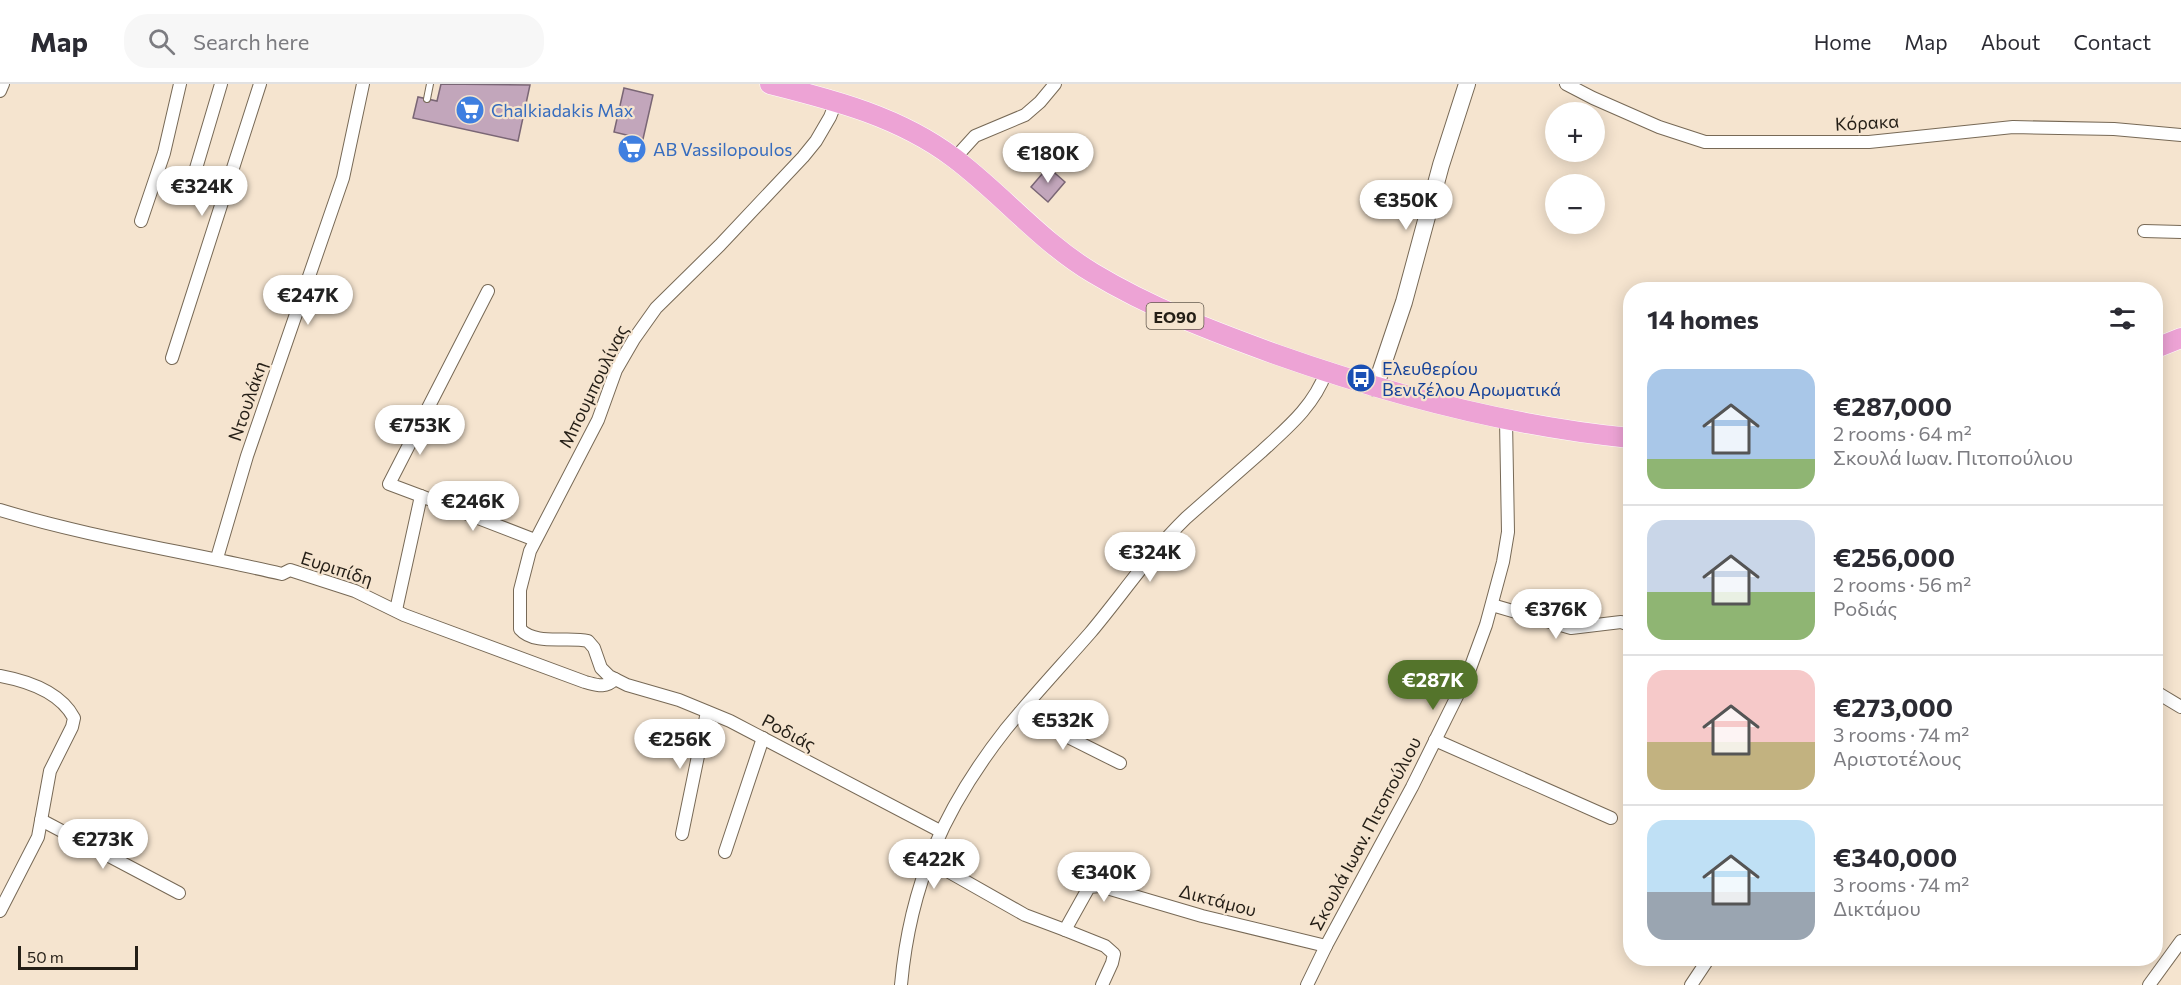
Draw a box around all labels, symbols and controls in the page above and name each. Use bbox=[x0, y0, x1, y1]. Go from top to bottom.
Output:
search box bbox=[124, 14, 544, 68]
text: Map bbox=[30, 24, 88, 58]
icon: search bbox=[145, 25, 178, 58]
text: Search here bbox=[193, 28, 309, 55]
text: Home bbox=[1814, 29, 1871, 54]
text: Map bbox=[1904, 29, 1948, 54]
text: About bbox=[1981, 29, 2040, 54]
text: Contact bbox=[2073, 29, 2151, 54]
supermarket icon: Chalkiadakis Max bbox=[454, 94, 486, 126]
place label: Chalkiadakis Max bbox=[491, 99, 634, 121]
map controls bbox=[1545, 102, 1605, 234]
button: + bbox=[1545, 102, 1605, 162]
street label: Κόρακα bbox=[1834, 109, 1900, 135]
supermarket icon: AB Vassilopoulos bbox=[616, 133, 648, 165]
pin: €180K bbox=[1006, 133, 1090, 184]
place label: AB Vassilopoulos bbox=[653, 138, 792, 160]
text: €180K bbox=[1017, 140, 1079, 164]
pin: €324K bbox=[160, 166, 244, 217]
text: €324K bbox=[171, 173, 233, 197]
button: − bbox=[1545, 174, 1605, 234]
pin: €350K bbox=[1364, 180, 1448, 231]
text: €350K bbox=[1374, 187, 1438, 211]
pin: €247K bbox=[266, 275, 350, 326]
text: €247K bbox=[277, 282, 339, 306]
icon: filters bbox=[2106, 302, 2139, 335]
road number: ΕΟ90 bbox=[1146, 303, 1204, 329]
text: 14 homes bbox=[1647, 303, 1759, 334]
street label: Μπουμπουλίνας bbox=[554, 321, 632, 451]
place label: Ελευθερίου Βενιζέλου Αρωματικά bbox=[1382, 357, 1561, 400]
street label: Ντουλάκη bbox=[223, 358, 271, 444]
bus stop icon: Ελευθερίου Βενιζέλου Αρωματικά bbox=[1345, 362, 1377, 394]
text: €287,000 bbox=[1833, 390, 1952, 421]
icon: home bbox=[1695, 393, 1767, 465]
pin: €753K bbox=[378, 405, 462, 456]
text: €753K bbox=[389, 412, 451, 436]
text: 2 rooms · 64 m² bbox=[1833, 421, 1972, 445]
text: Σκουλά Ιωαν. Πιτοπούλιου bbox=[1833, 445, 2073, 469]
pin: €246K bbox=[431, 481, 515, 532]
text: €246K bbox=[441, 488, 505, 512]
pin: €324K bbox=[1108, 532, 1192, 583]
text: €324K bbox=[1119, 539, 1181, 563]
text: €256,000 bbox=[1833, 541, 1955, 572]
icon: home bbox=[1695, 544, 1767, 616]
street label: Ευριπίδη bbox=[298, 546, 376, 590]
text: 2 rooms · 56 m² bbox=[1833, 572, 1971, 596]
pin: €376K bbox=[1514, 589, 1598, 640]
text: €376K bbox=[1525, 596, 1587, 620]
text: Ροδιάς bbox=[1833, 596, 1897, 620]
pin: €287K bbox=[1391, 660, 1475, 711]
text: €287K bbox=[1402, 667, 1464, 691]
text: €273,000 bbox=[1833, 691, 1953, 722]
icon: home bbox=[1695, 694, 1767, 766]
pin: €532K bbox=[1021, 700, 1105, 751]
text: €532K bbox=[1032, 707, 1094, 731]
street label: Ροδιάς bbox=[758, 709, 820, 755]
pin: €256K bbox=[638, 719, 722, 770]
text: 3 rooms · 74 m² bbox=[1833, 722, 1969, 746]
text: €256K bbox=[648, 726, 712, 750]
street label: Σκουλά Ιωαν. Πιτοπούλιου bbox=[1305, 732, 1425, 934]
text: Αριστοτέλους bbox=[1833, 746, 1962, 770]
pin: €273K bbox=[61, 819, 145, 870]
text: €273K bbox=[72, 826, 134, 850]
pin: €422K bbox=[892, 839, 976, 890]
text: €340,000 bbox=[1833, 841, 1957, 872]
icon: home bbox=[1695, 844, 1767, 916]
text: €422K bbox=[903, 846, 965, 870]
pin: €340K bbox=[1062, 852, 1146, 903]
text: €340K bbox=[1071, 859, 1137, 883]
text: 3 rooms · 74 m² bbox=[1833, 872, 1969, 896]
street label: Δικτάμου bbox=[1177, 879, 1259, 921]
text: Δικτάμου bbox=[1833, 896, 1921, 920]
scale bar bbox=[18, 943, 138, 970]
text: 50 m bbox=[27, 947, 64, 966]

